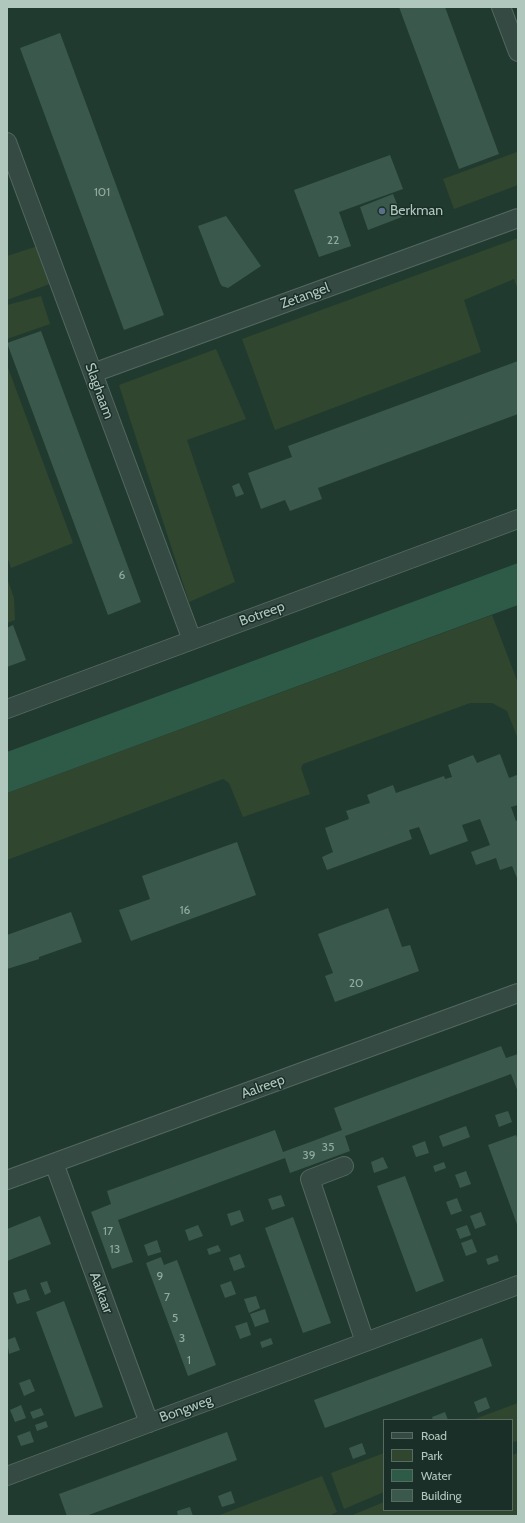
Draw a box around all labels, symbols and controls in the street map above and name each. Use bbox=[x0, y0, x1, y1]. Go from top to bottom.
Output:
house number: 101 bbox=[94, 185, 110, 199]
place label: Berkman bbox=[390, 203, 443, 219]
marker: Berkman bbox=[377, 206, 387, 216]
house number: 22 bbox=[327, 233, 339, 247]
street label: Zetangel bbox=[278, 279, 332, 313]
street label: Slaghaam bbox=[81, 361, 117, 421]
house number: 6 bbox=[119, 568, 125, 582]
street label: Botreep bbox=[237, 598, 287, 630]
house number: 16 bbox=[180, 903, 190, 917]
house number: 20 bbox=[349, 976, 363, 990]
street label: Aalreep bbox=[239, 1071, 287, 1103]
house number: 35 bbox=[322, 1140, 334, 1154]
house number: 39 bbox=[302, 1148, 316, 1162]
house number: 17 bbox=[103, 1224, 113, 1238]
house number: 13 bbox=[110, 1242, 120, 1256]
house number: 9 bbox=[157, 1269, 163, 1283]
street label: Aalkaar bbox=[86, 1270, 116, 1316]
house number: 7 bbox=[164, 1290, 170, 1304]
house number: 5 bbox=[172, 1311, 178, 1325]
house number: 3 bbox=[179, 1331, 185, 1345]
house number: 1 bbox=[187, 1353, 191, 1367]
street label: Bongweg bbox=[157, 1392, 215, 1426]
legend bbox=[383, 1419, 513, 1511]
text: Road bbox=[421, 1428, 447, 1443]
text: Park bbox=[421, 1448, 443, 1463]
text: Water bbox=[421, 1468, 451, 1483]
text: Building bbox=[421, 1488, 462, 1503]

